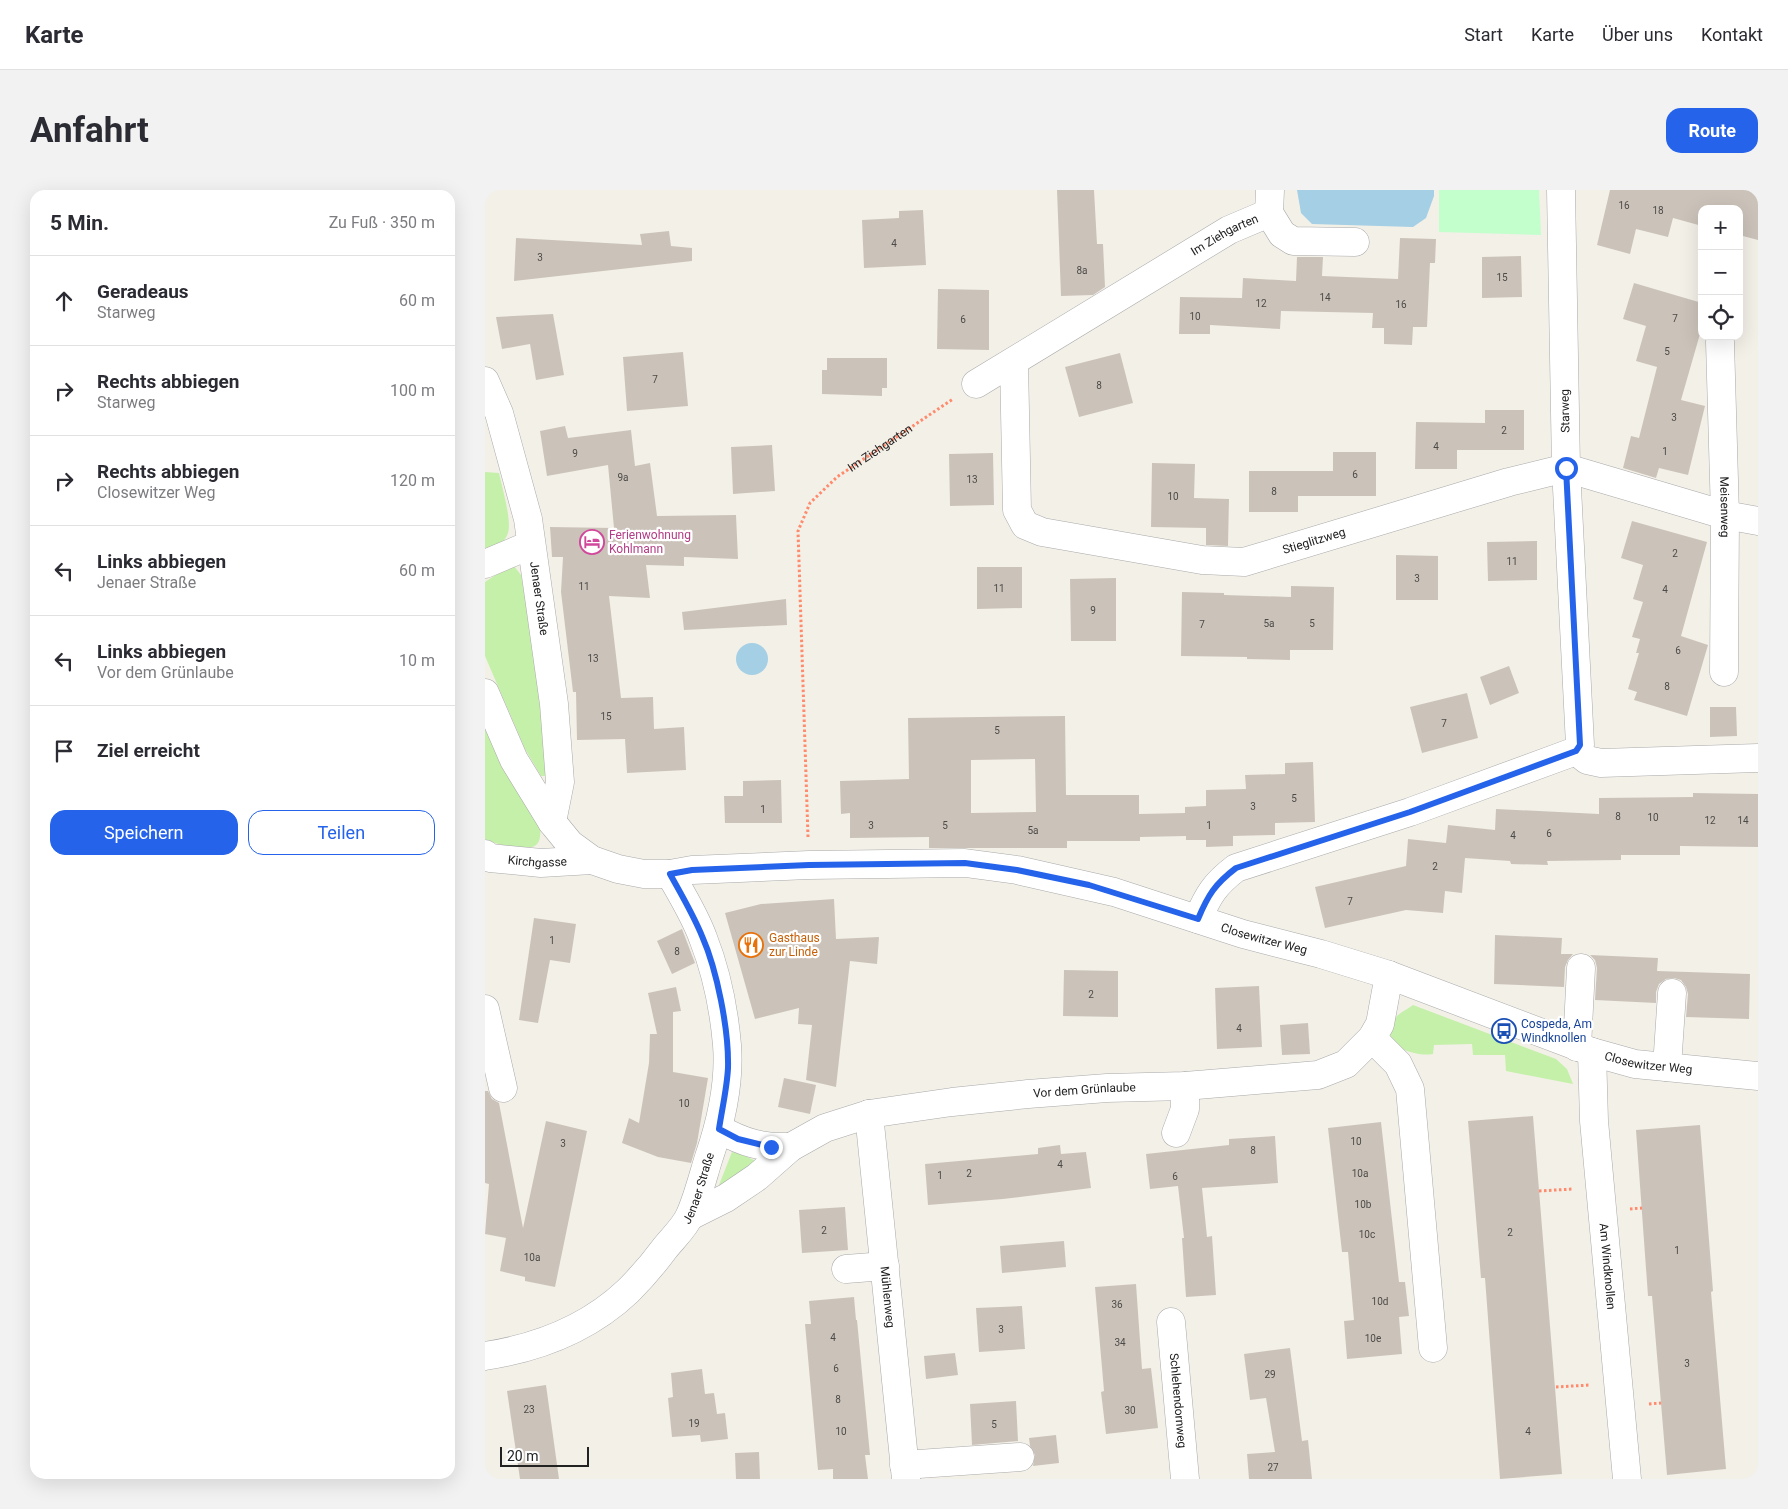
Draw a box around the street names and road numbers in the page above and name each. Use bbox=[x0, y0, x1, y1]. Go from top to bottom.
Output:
street label: Im Ziehgarten bbox=[1188, 211, 1260, 259]
street label: Starweg bbox=[1558, 389, 1572, 433]
street label: Im Ziehgarten bbox=[845, 421, 915, 475]
street label: Meisenweg bbox=[1717, 476, 1732, 538]
street label: Stieglitzweg bbox=[1281, 525, 1347, 557]
street label: Jenaer Straße bbox=[527, 561, 551, 636]
street label: Kirchgasse bbox=[507, 853, 567, 870]
street label: Closewitzer Weg bbox=[1219, 920, 1309, 957]
street label: Closewitzer Weg bbox=[1603, 1049, 1693, 1077]
street label: Vor dem Grünlaube bbox=[1033, 1080, 1136, 1101]
street label: Jenaer Straße bbox=[680, 1151, 717, 1226]
street label: Am Windknollen bbox=[1596, 1223, 1618, 1310]
street label: Mühlenweg bbox=[877, 1266, 898, 1329]
street label: Schlehendornweg bbox=[1167, 1353, 1189, 1449]

